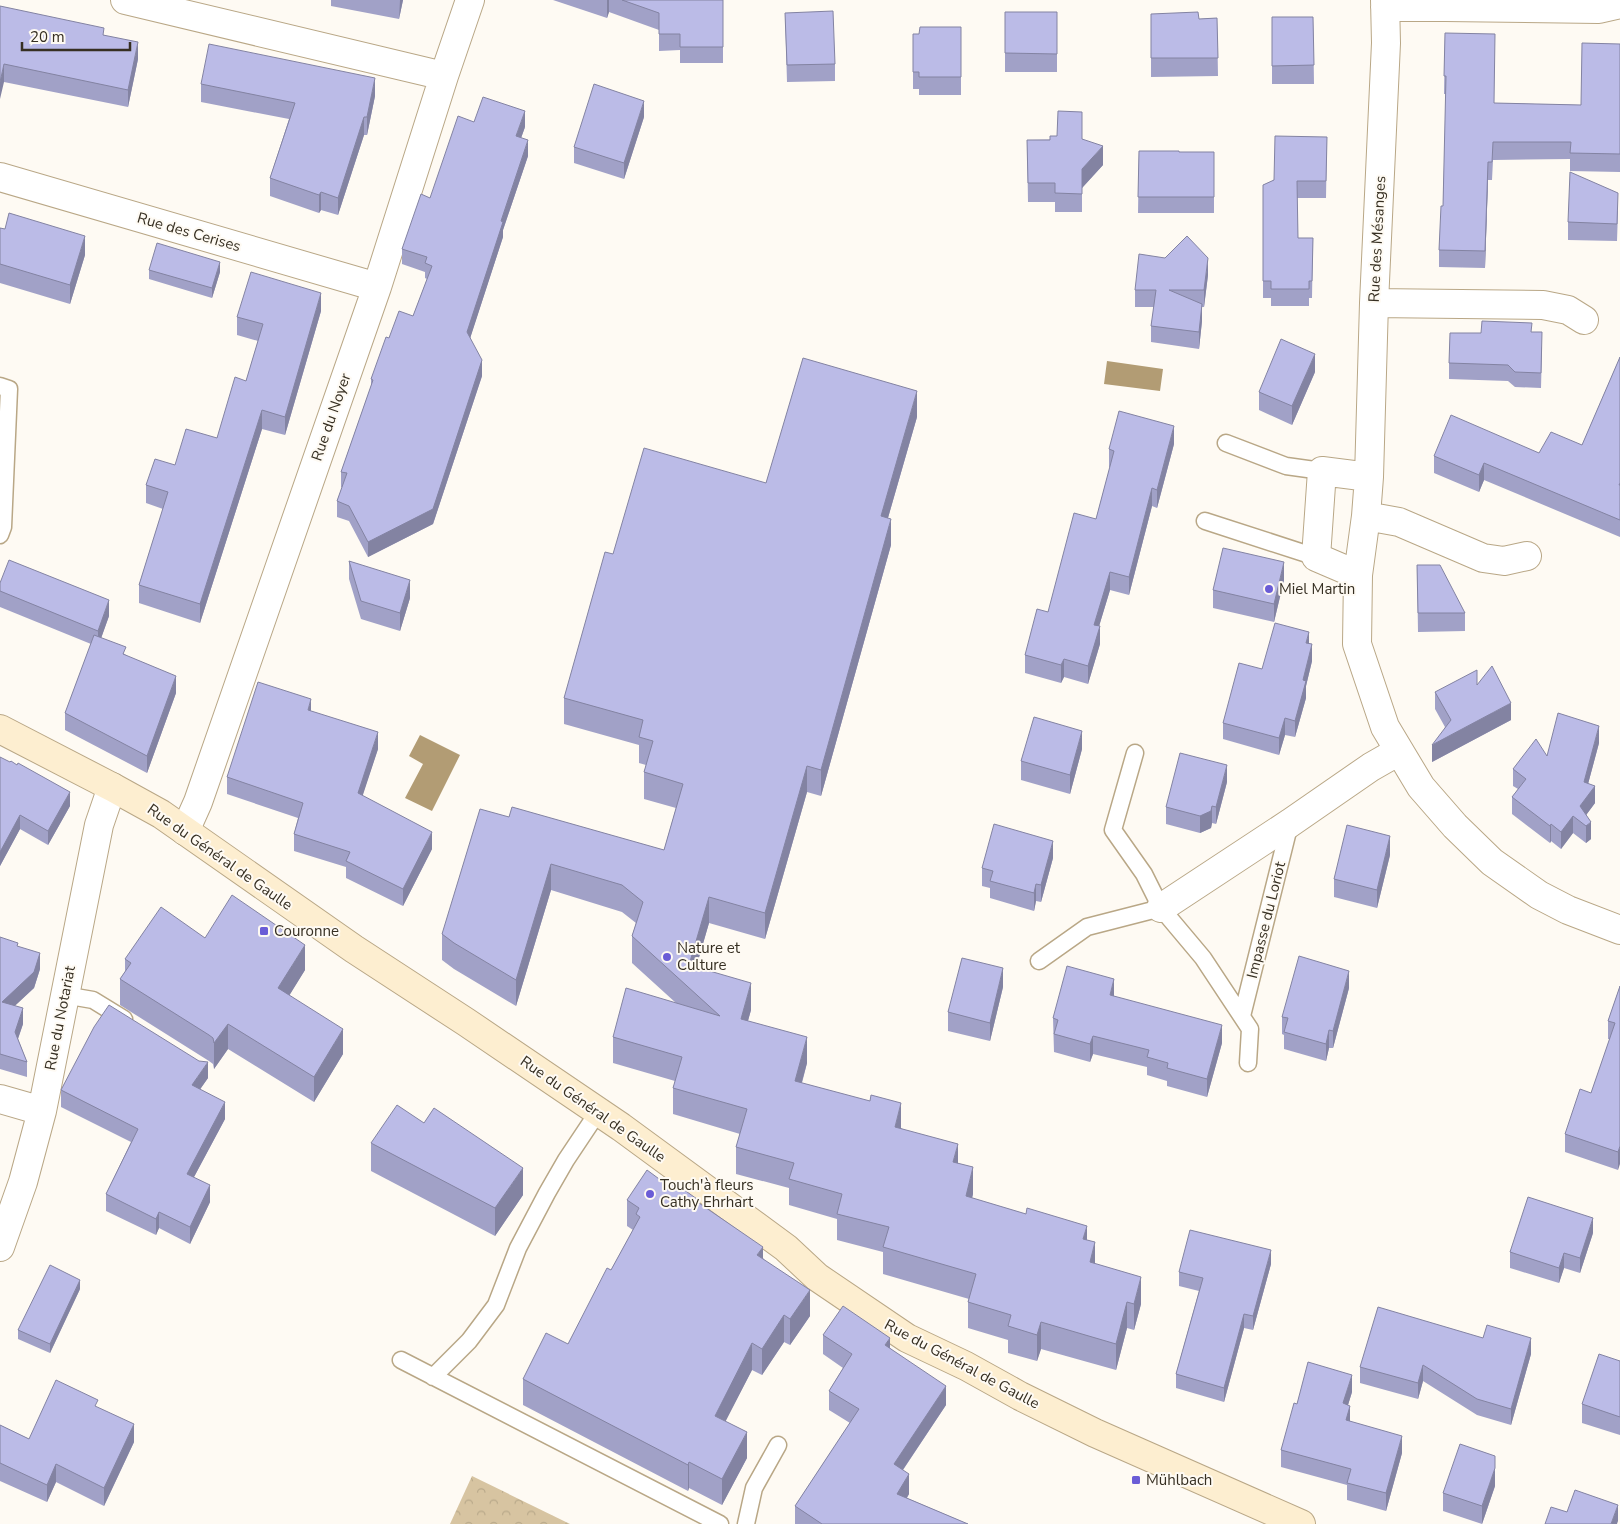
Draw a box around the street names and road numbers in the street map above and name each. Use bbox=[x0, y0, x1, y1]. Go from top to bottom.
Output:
street label: Rue des Mésanges bbox=[1364, 175, 1390, 303]
street label: Rue des Cerises bbox=[135, 208, 243, 256]
street label: Rue du Noyer bbox=[307, 370, 356, 464]
street label: Rue du Général de Gaulle bbox=[143, 799, 297, 915]
street label: Impasse du Loriot bbox=[1242, 859, 1290, 980]
street label: Rue du Notariat bbox=[40, 963, 80, 1072]
street label: Rue du Général de Gaulle bbox=[516, 1051, 670, 1167]
street label: Rue du Général de Gaulle bbox=[881, 1315, 1043, 1413]

